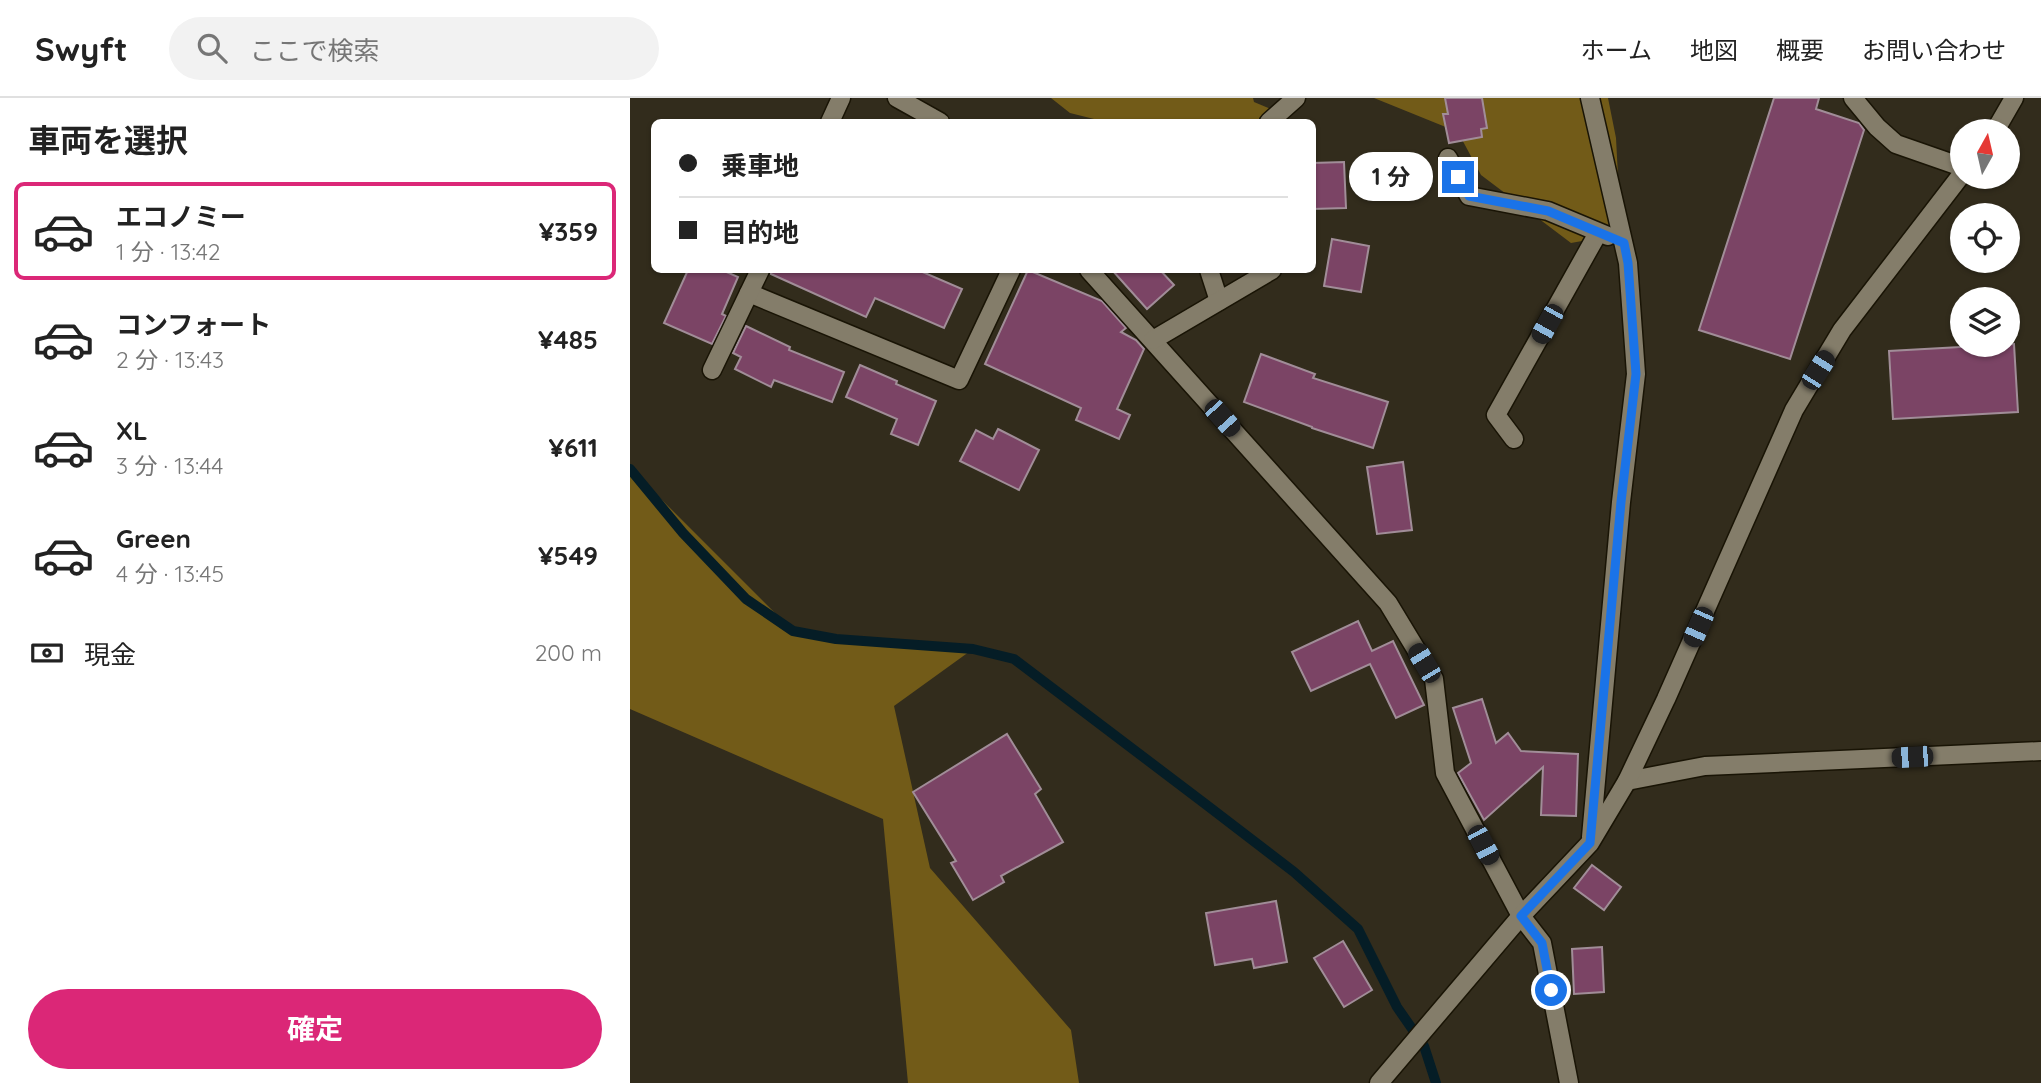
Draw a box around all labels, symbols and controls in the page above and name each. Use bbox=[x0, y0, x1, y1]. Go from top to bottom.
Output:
search box bbox=[169, 17, 659, 80]
text: Swyft bbox=[35, 28, 127, 69]
icon: search bbox=[193, 29, 231, 67]
text: ここで検索 bbox=[249, 34, 379, 67]
text: ホーム bbox=[1581, 35, 1652, 65]
text: 地図 bbox=[1690, 35, 1738, 65]
text: 概要 bbox=[1776, 35, 1824, 65]
text: お問い合わせ bbox=[1862, 35, 2006, 65]
north arrow bbox=[1950, 119, 2020, 189]
map controls bbox=[1950, 119, 2020, 357]
text: 車両を選択 bbox=[28, 120, 188, 160]
text: 乗車地 bbox=[721, 149, 799, 182]
callout: 1 分 bbox=[1350, 153, 1434, 202]
route end bbox=[1442, 161, 1474, 193]
text: 1 分 bbox=[1372, 162, 1410, 191]
icon: car bbox=[32, 200, 95, 263]
text: エコノミー bbox=[116, 200, 246, 233]
button: locate bbox=[1950, 203, 2020, 273]
text: ¥359 bbox=[539, 215, 598, 248]
text: 目的地 bbox=[721, 216, 799, 249]
text: 1 分 · 13:42 bbox=[116, 237, 221, 266]
button: layers bbox=[1950, 287, 2020, 357]
car bbox=[1528, 301, 1567, 347]
icon: car bbox=[32, 308, 95, 371]
text: コンフォート bbox=[116, 308, 271, 341]
text: ¥485 bbox=[538, 323, 598, 356]
text: 2 分 · 13:43 bbox=[116, 345, 224, 374]
car bbox=[1798, 347, 1839, 393]
car bbox=[1201, 395, 1244, 441]
text: XL bbox=[116, 414, 148, 447]
icon: car bbox=[32, 416, 95, 479]
text: ¥611 bbox=[548, 431, 598, 464]
text: 3 分 · 13:44 bbox=[116, 451, 223, 480]
text: Green bbox=[116, 522, 191, 555]
icon: car bbox=[32, 524, 95, 587]
text: ¥549 bbox=[538, 539, 598, 572]
text: 4 分 · 13:45 bbox=[116, 559, 224, 588]
car bbox=[1680, 604, 1717, 650]
icon: cash bbox=[28, 634, 66, 672]
text: 現金 bbox=[84, 638, 136, 671]
text: 200 m bbox=[535, 638, 602, 667]
car bbox=[1405, 640, 1444, 686]
car bbox=[1891, 745, 1934, 769]
car bbox=[1464, 822, 1503, 868]
route start bbox=[1535, 974, 1567, 1006]
button: 確定 bbox=[28, 989, 602, 1069]

